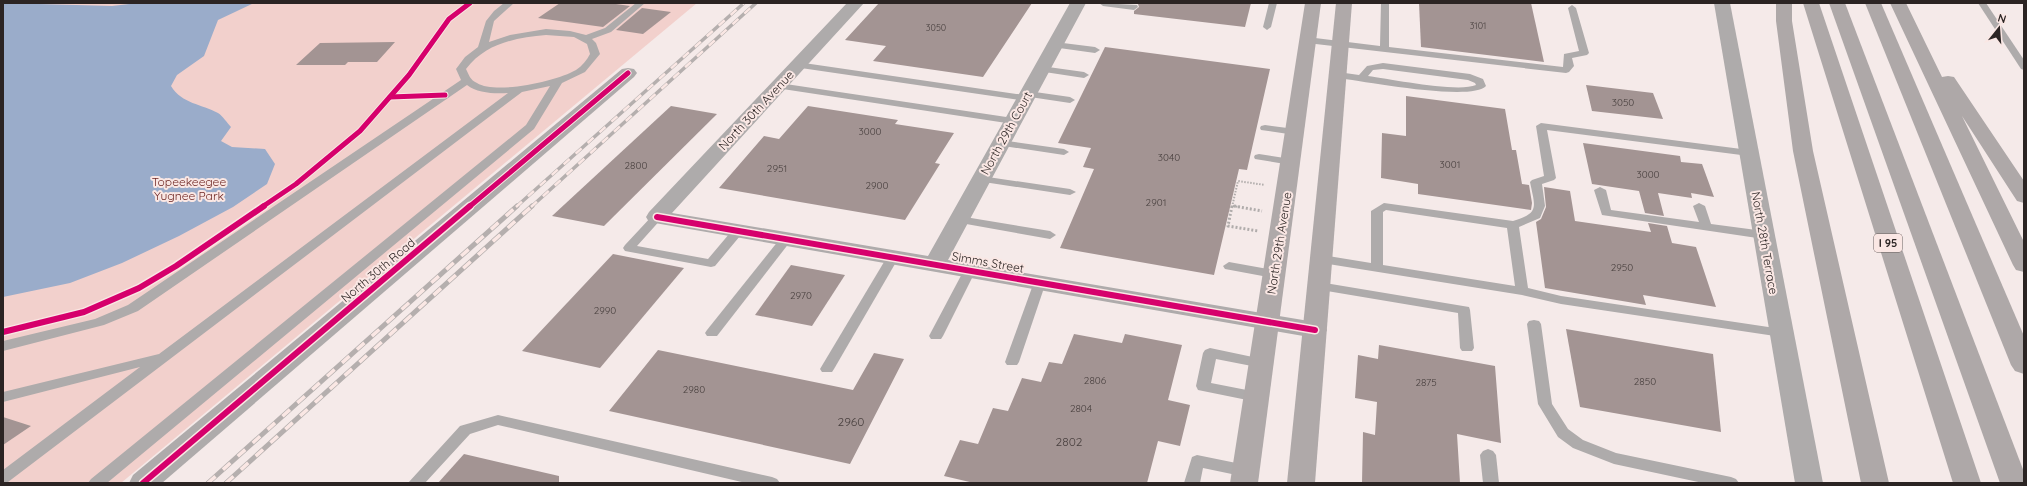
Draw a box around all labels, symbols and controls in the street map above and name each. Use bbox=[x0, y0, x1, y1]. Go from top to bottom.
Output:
north arrow bbox=[1979, 8, 2019, 48]
text: N bbox=[1996, 11, 2008, 26]
house number: 3101 bbox=[1470, 20, 1486, 31]
house number: 3050 bbox=[926, 22, 946, 33]
street label: North 30th Avenue bbox=[715, 67, 797, 153]
street label: North 29th Court bbox=[977, 89, 1035, 177]
house number: 3050 bbox=[1612, 96, 1634, 109]
house number: 3000 bbox=[858, 125, 882, 138]
house number: 3040 bbox=[1158, 151, 1180, 164]
house number: 3001 bbox=[1440, 158, 1460, 171]
house number: 2800 bbox=[625, 159, 647, 172]
house number: 2951 bbox=[767, 162, 787, 175]
house number: 3000 bbox=[1636, 168, 1660, 181]
park label: Topeekeegee Yugnee Park bbox=[152, 174, 226, 203]
house number: 2900 bbox=[865, 179, 889, 192]
street label: North 28th Terrace bbox=[1749, 190, 1781, 296]
street label: North 29th Avenue bbox=[1264, 191, 1295, 295]
house number: 2901 bbox=[1146, 196, 1166, 209]
road number: I 95 bbox=[1874, 234, 1902, 252]
street label: North 30th Road bbox=[338, 235, 418, 305]
street label: Simms Street bbox=[951, 248, 1025, 276]
house number: 2950 bbox=[1611, 261, 1633, 274]
house number: 2970 bbox=[790, 289, 812, 302]
house number: 2990 bbox=[594, 304, 616, 317]
house number: 2806 bbox=[1084, 374, 1107, 387]
house number: 2850 bbox=[1634, 375, 1656, 388]
house number: 2875 bbox=[1415, 376, 1437, 389]
house number: 2980 bbox=[683, 383, 705, 396]
house number: 2804 bbox=[1070, 402, 1092, 415]
house number: 2960 bbox=[838, 414, 864, 429]
house number: 2802 bbox=[1056, 434, 1083, 449]

